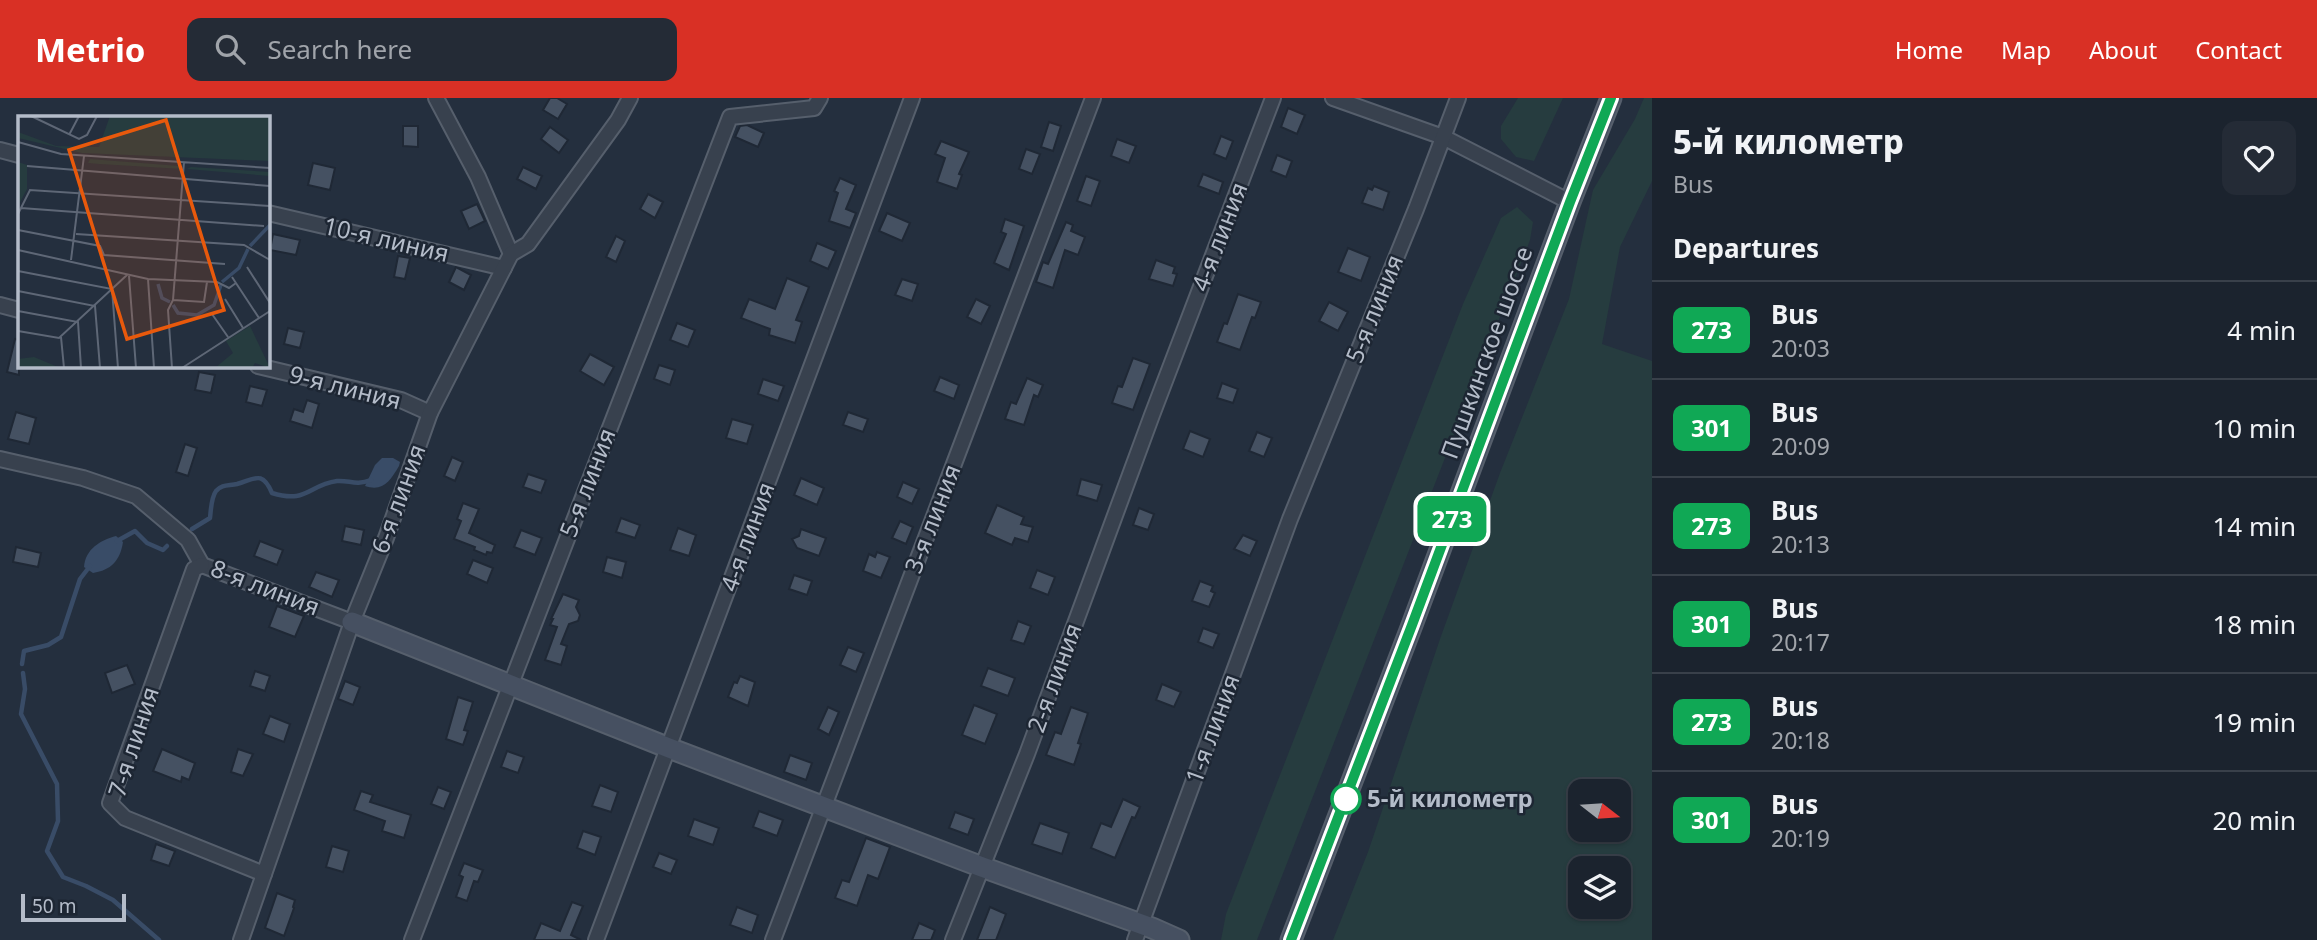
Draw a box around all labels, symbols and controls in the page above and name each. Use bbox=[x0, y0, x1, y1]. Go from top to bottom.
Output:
search box bbox=[187, 18, 677, 81]
text: Metrio bbox=[35, 27, 145, 72]
icon: search bbox=[211, 30, 249, 68]
text: Search here bbox=[267, 31, 412, 67]
text: Home bbox=[1895, 33, 1963, 66]
text: Map bbox=[2001, 33, 2051, 66]
text: About bbox=[2089, 33, 2157, 66]
text: Contact bbox=[2195, 33, 2282, 66]
inset map bbox=[18, 116, 270, 368]
text: 5-й километр bbox=[1673, 119, 1904, 164]
button: heart bbox=[2222, 121, 2296, 195]
text: Bus bbox=[1673, 168, 1713, 200]
street label: 4-я линия bbox=[1183, 177, 1254, 296]
street label: 10-я линия bbox=[320, 208, 452, 269]
text: Departures bbox=[1673, 230, 1819, 266]
street label: Пушкинское шоссе bbox=[1432, 242, 1539, 463]
street label: 5-я линия bbox=[1337, 249, 1410, 367]
text: Bus bbox=[1771, 296, 1818, 332]
text: 4 min bbox=[2227, 312, 2296, 348]
text: 273 bbox=[1691, 313, 1732, 346]
text: 20:03 bbox=[1771, 332, 1830, 364]
street label: 9-я линия bbox=[286, 357, 405, 416]
text: Bus bbox=[1771, 394, 1818, 430]
text: 10 min bbox=[2212, 410, 2296, 446]
text: 301 bbox=[1691, 411, 1732, 444]
street label: 5-я линия bbox=[551, 423, 622, 542]
text: 20:09 bbox=[1771, 430, 1830, 462]
street label: 6-я линия bbox=[363, 439, 433, 558]
street label: 3-я линия bbox=[896, 459, 967, 578]
street label: 4-я линия bbox=[712, 477, 782, 596]
text: Bus bbox=[1771, 492, 1818, 528]
line badge: 273 bbox=[1412, 496, 1492, 542]
text: 273 bbox=[1431, 502, 1473, 535]
text: 14 min bbox=[2212, 508, 2296, 544]
text: 273 bbox=[1691, 509, 1732, 542]
text: 20:13 bbox=[1771, 528, 1830, 560]
street label: 8-я линия bbox=[206, 551, 325, 622]
text: Bus bbox=[1771, 590, 1818, 626]
text: 18 min bbox=[2212, 606, 2296, 642]
text: 301 bbox=[1691, 607, 1732, 640]
street label: 2-я линия bbox=[1019, 618, 1089, 737]
text: 20:17 bbox=[1771, 626, 1830, 658]
street label: 1-я линия bbox=[1177, 669, 1247, 788]
street label: 7-я линия bbox=[99, 682, 166, 801]
text: Bus bbox=[1771, 688, 1818, 724]
text: 19 min bbox=[2212, 704, 2296, 740]
text: 273 bbox=[1691, 705, 1732, 738]
text: 20:18 bbox=[1771, 724, 1830, 756]
north arrow bbox=[1568, 779, 1631, 842]
map controls bbox=[1568, 779, 1631, 919]
place label: 5-й километр bbox=[1367, 781, 1533, 814]
marker: 5-й километр bbox=[1331, 784, 1361, 814]
text: Bus bbox=[1771, 786, 1818, 822]
text: 20 min bbox=[2212, 802, 2296, 838]
text: 301 bbox=[1691, 803, 1732, 836]
text: 20:19 bbox=[1771, 822, 1830, 854]
button: layers bbox=[1568, 856, 1631, 919]
scale bar bbox=[21, 891, 126, 923]
text: 50 m bbox=[32, 893, 76, 919]

